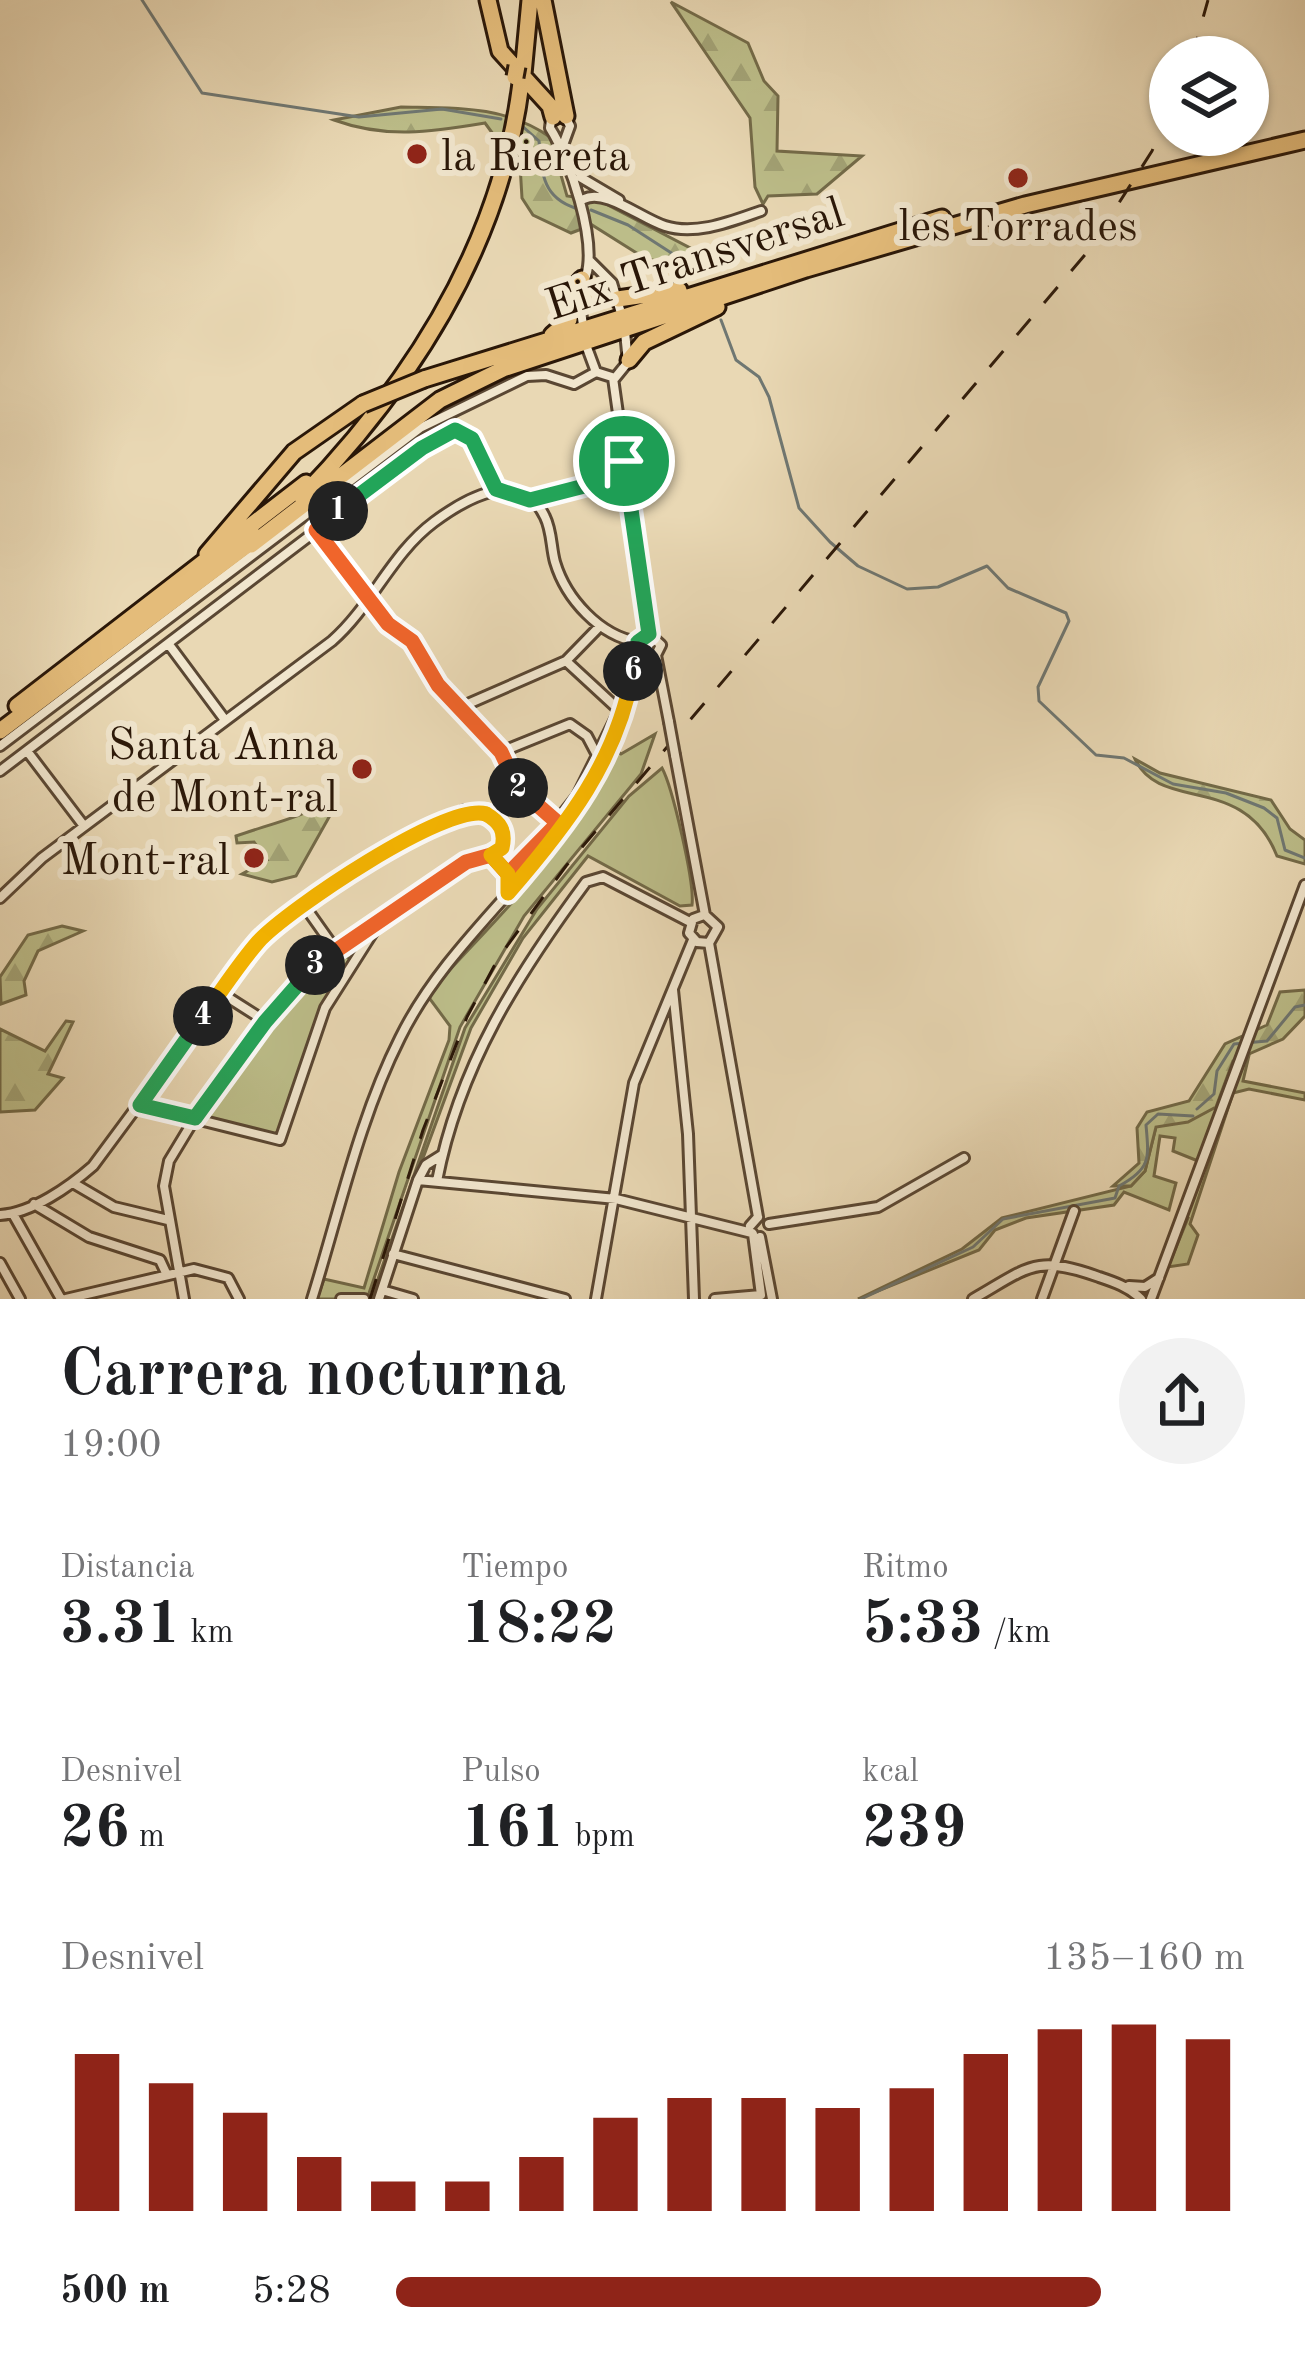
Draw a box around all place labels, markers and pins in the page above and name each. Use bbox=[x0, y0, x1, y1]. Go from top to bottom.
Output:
place label: la Riereta bbox=[441, 136, 630, 181]
marker: la Riereta bbox=[404, 141, 430, 167]
marker: les Torrades bbox=[1005, 165, 1031, 191]
place label: les Torrades bbox=[898, 206, 1138, 251]
pin bbox=[573, 410, 675, 512]
pin: 1 bbox=[308, 481, 368, 541]
pin: 6 bbox=[603, 641, 663, 701]
place label: Santa Anna de Mont-ral bbox=[108, 725, 338, 822]
marker: Santa Anna de Mont-ral bbox=[349, 756, 375, 782]
pin: 2 bbox=[488, 758, 548, 818]
place label: Mont-ral bbox=[60, 840, 230, 885]
marker: Mont-ral bbox=[241, 845, 267, 871]
pin: 3 bbox=[285, 935, 345, 995]
pin: 4 bbox=[173, 986, 233, 1046]

